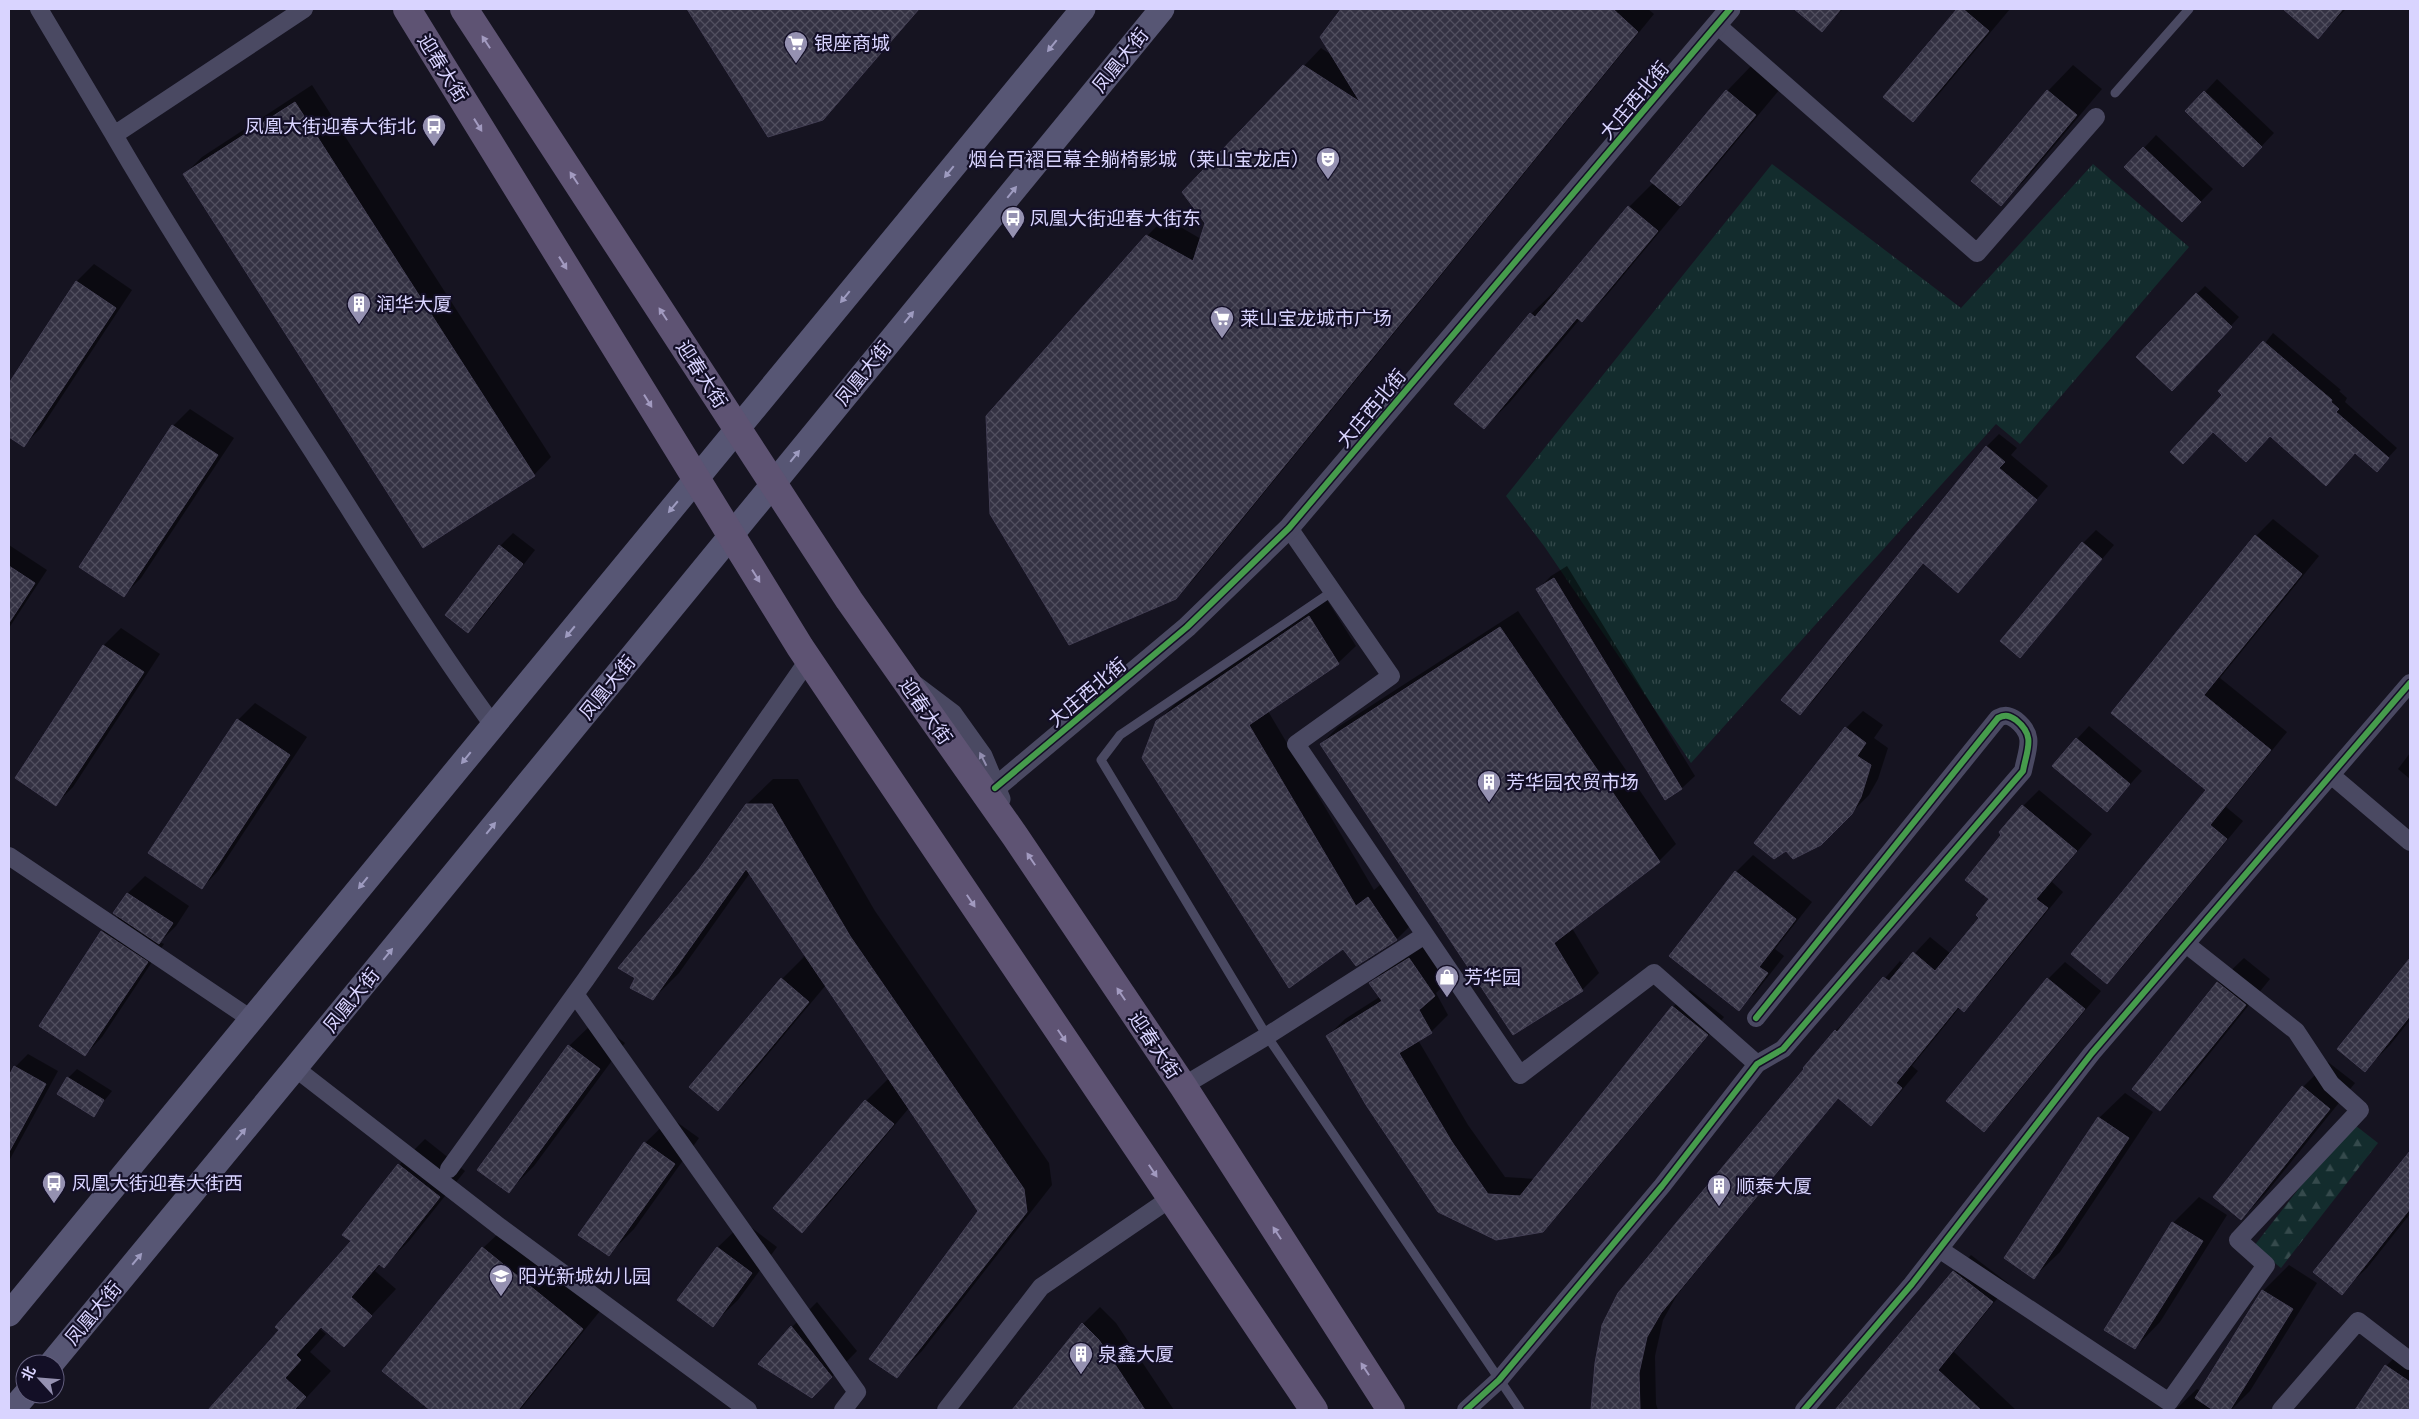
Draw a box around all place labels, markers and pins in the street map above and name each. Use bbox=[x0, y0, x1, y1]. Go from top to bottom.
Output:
supermarket icon: 银座商城 bbox=[783, 30, 809, 64]
place label: 银座商城 bbox=[814, 31, 890, 55]
bus stop icon: 凤凰大街迎春大街北 bbox=[421, 113, 447, 147]
place label: 凤凰大街迎春大街北 bbox=[245, 114, 416, 138]
theatre icon: 烟台百褶巨幕全躺椅影城（莱山宝龙店） bbox=[1315, 146, 1341, 180]
place label: 烟台百褶巨幕全躺椅影城（莱山宝龙店） bbox=[968, 147, 1310, 171]
bus stop icon: 凤凰大街迎春大街东 bbox=[1000, 205, 1026, 239]
place label: 凤凰大街迎春大街东 bbox=[1030, 206, 1201, 230]
building icon: 润华大厦 bbox=[346, 291, 372, 325]
place label: 润华大厦 bbox=[376, 292, 452, 316]
supermarket icon: 莱山宝龙城市广场 bbox=[1209, 305, 1235, 339]
place label: 莱山宝龙城市广场 bbox=[1240, 306, 1392, 330]
building icon: 芳华园农贸市场 bbox=[1476, 769, 1502, 803]
place label: 芳华园农贸市场 bbox=[1506, 770, 1639, 794]
shop icon: 芳华园 bbox=[1434, 964, 1460, 998]
place label: 芳华园 bbox=[1464, 965, 1521, 989]
bus stop icon: 凤凰大街迎春大街西 bbox=[41, 1170, 67, 1204]
place label: 凤凰大街迎春大街西 bbox=[72, 1171, 243, 1195]
building icon: 顺泰大厦 bbox=[1706, 1173, 1732, 1207]
place label: 顺泰大厦 bbox=[1736, 1174, 1812, 1198]
school or university icon: 阳光新城幼儿园 bbox=[488, 1263, 514, 1297]
place label: 阳光新城幼儿园 bbox=[518, 1264, 651, 1288]
building icon: 泉鑫大厦 bbox=[1068, 1341, 1094, 1375]
place label: 泉鑫大厦 bbox=[1098, 1342, 1174, 1366]

